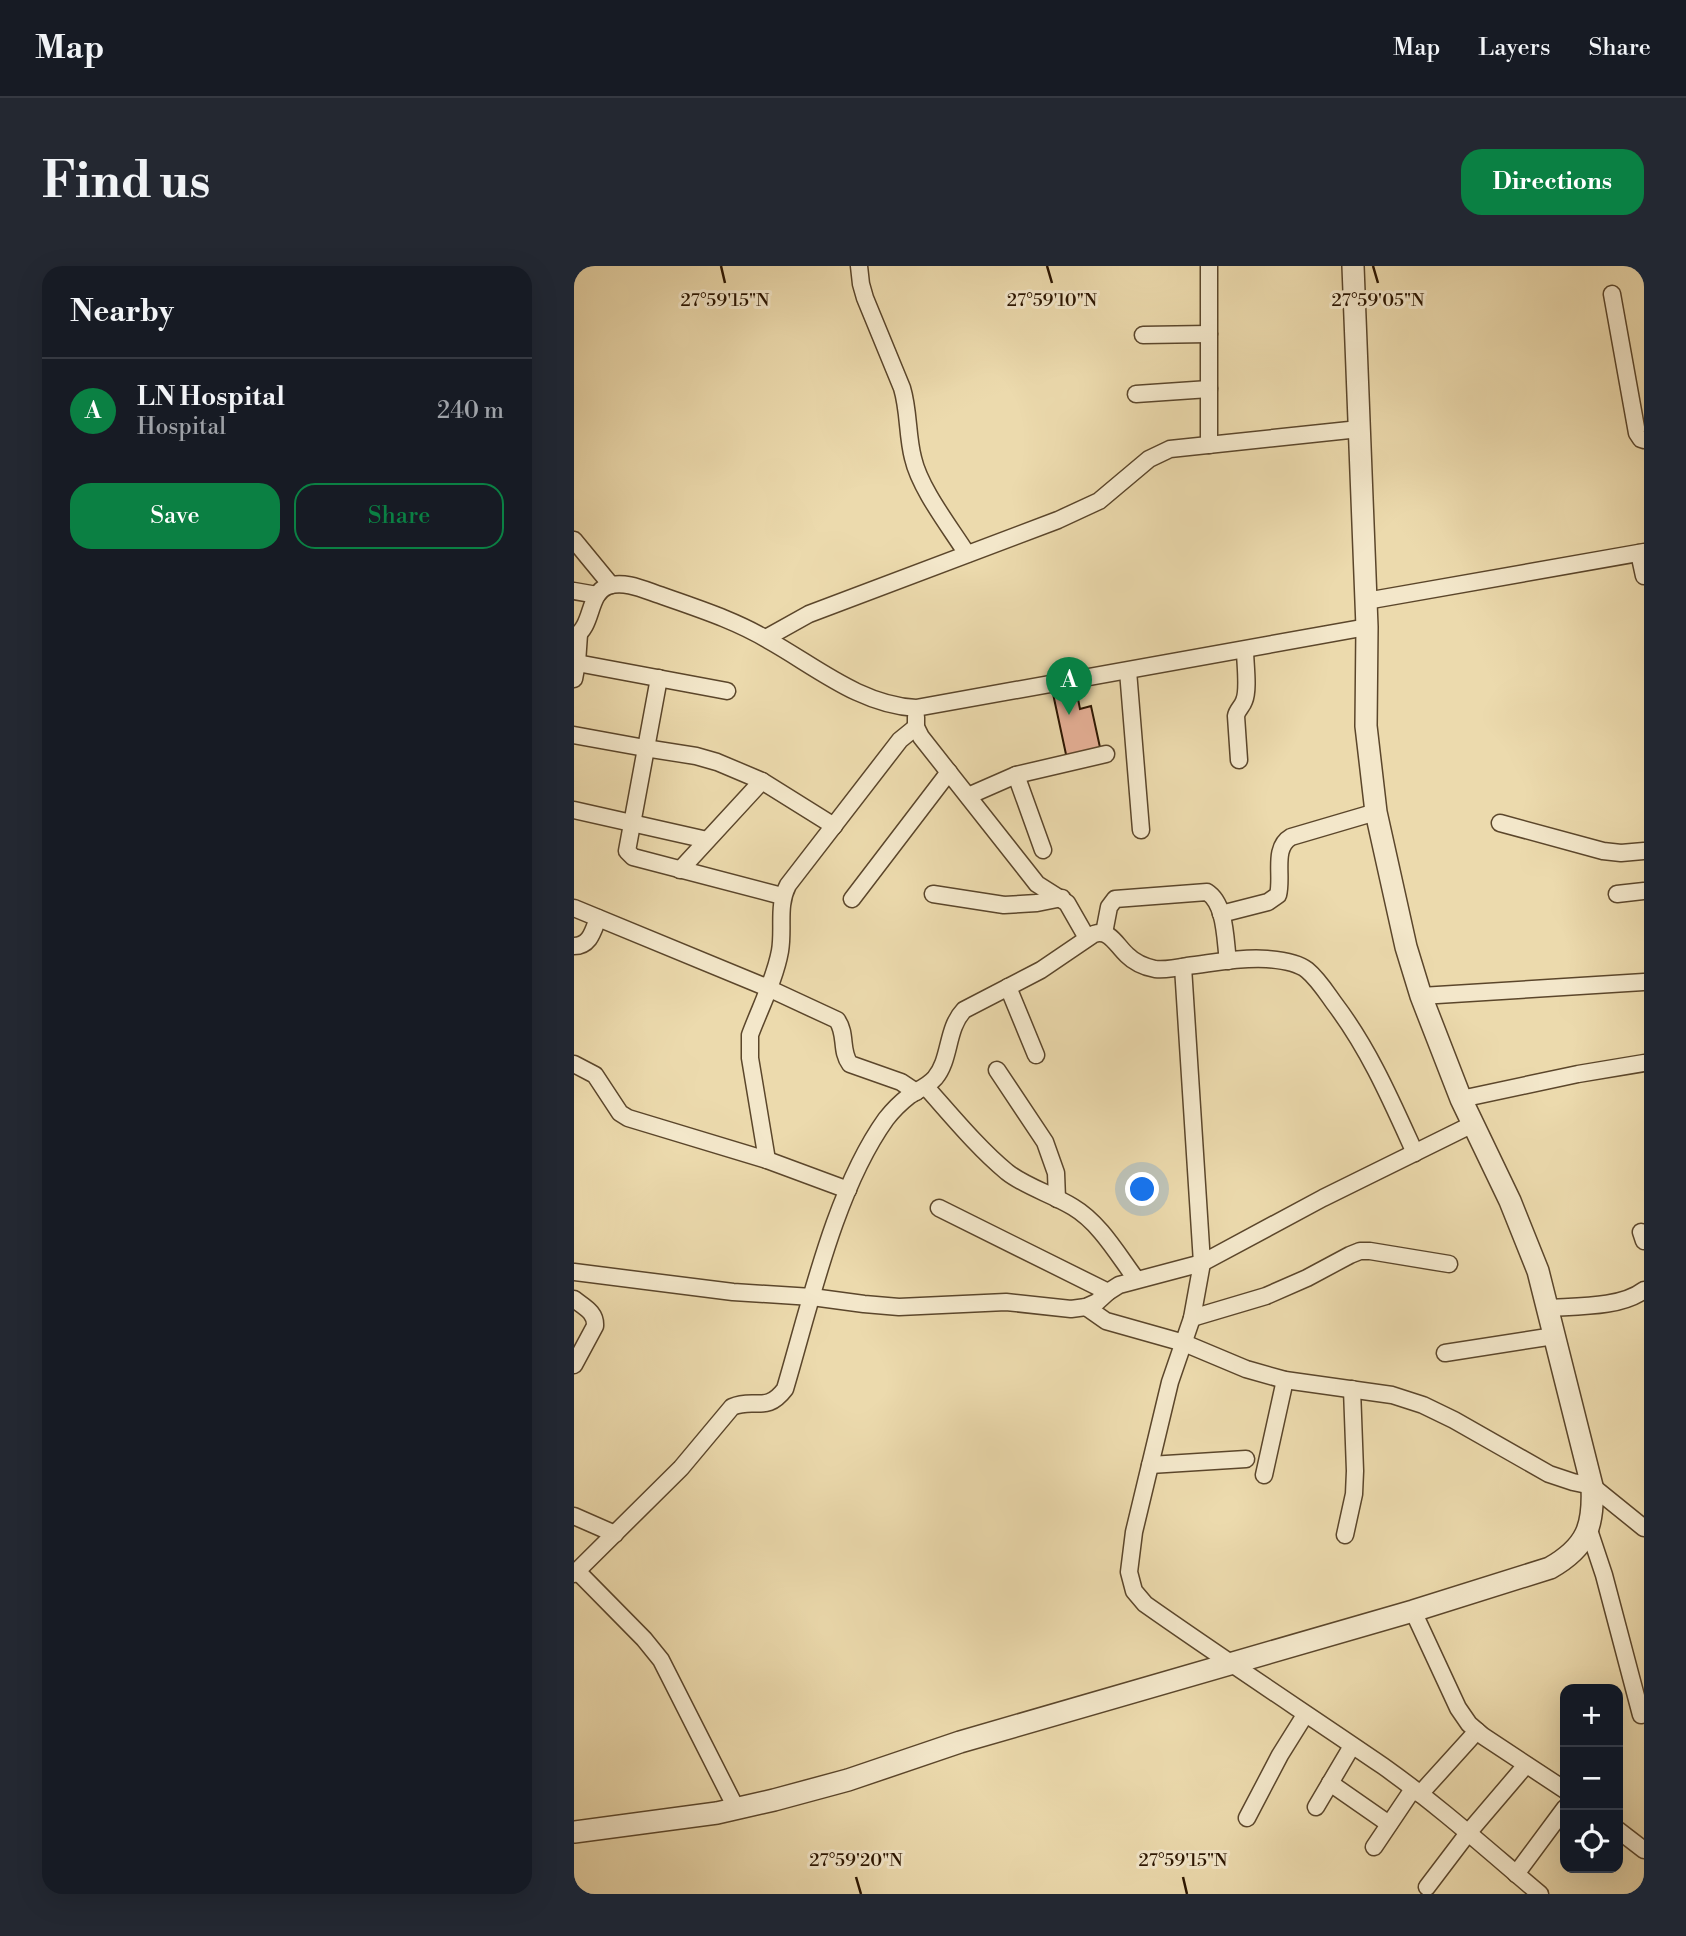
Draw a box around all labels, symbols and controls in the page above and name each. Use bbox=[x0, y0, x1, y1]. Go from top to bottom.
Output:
text: Map bbox=[35, 28, 104, 69]
text: Map bbox=[1393, 33, 1440, 63]
text: Layers bbox=[1478, 33, 1550, 63]
text: Share bbox=[1588, 33, 1651, 63]
button: Directions bbox=[1461, 149, 1644, 215]
text: Find us bbox=[42, 152, 211, 213]
text: 27°59'15"N bbox=[681, 289, 770, 312]
text: 27°59'10"N bbox=[1007, 289, 1098, 312]
text: 27°59'05"N bbox=[1331, 289, 1425, 312]
text: Nearby bbox=[70, 293, 174, 331]
text: LN Hospital bbox=[137, 381, 285, 413]
text: A bbox=[85, 397, 101, 425]
text: 240 m bbox=[437, 397, 504, 425]
text: Hospital bbox=[137, 413, 226, 441]
button: Save bbox=[70, 483, 280, 549]
button: Share bbox=[294, 483, 504, 549]
pin: A bbox=[1046, 657, 1092, 715]
your location bbox=[1125, 1172, 1159, 1206]
map controls bbox=[1560, 1684, 1623, 1873]
button: + bbox=[1560, 1684, 1623, 1747]
button: − bbox=[1560, 1747, 1623, 1810]
button: locate bbox=[1560, 1810, 1623, 1873]
text: 27°59'20"N bbox=[809, 1849, 903, 1872]
text: 27°59'15"N bbox=[1139, 1849, 1228, 1872]

